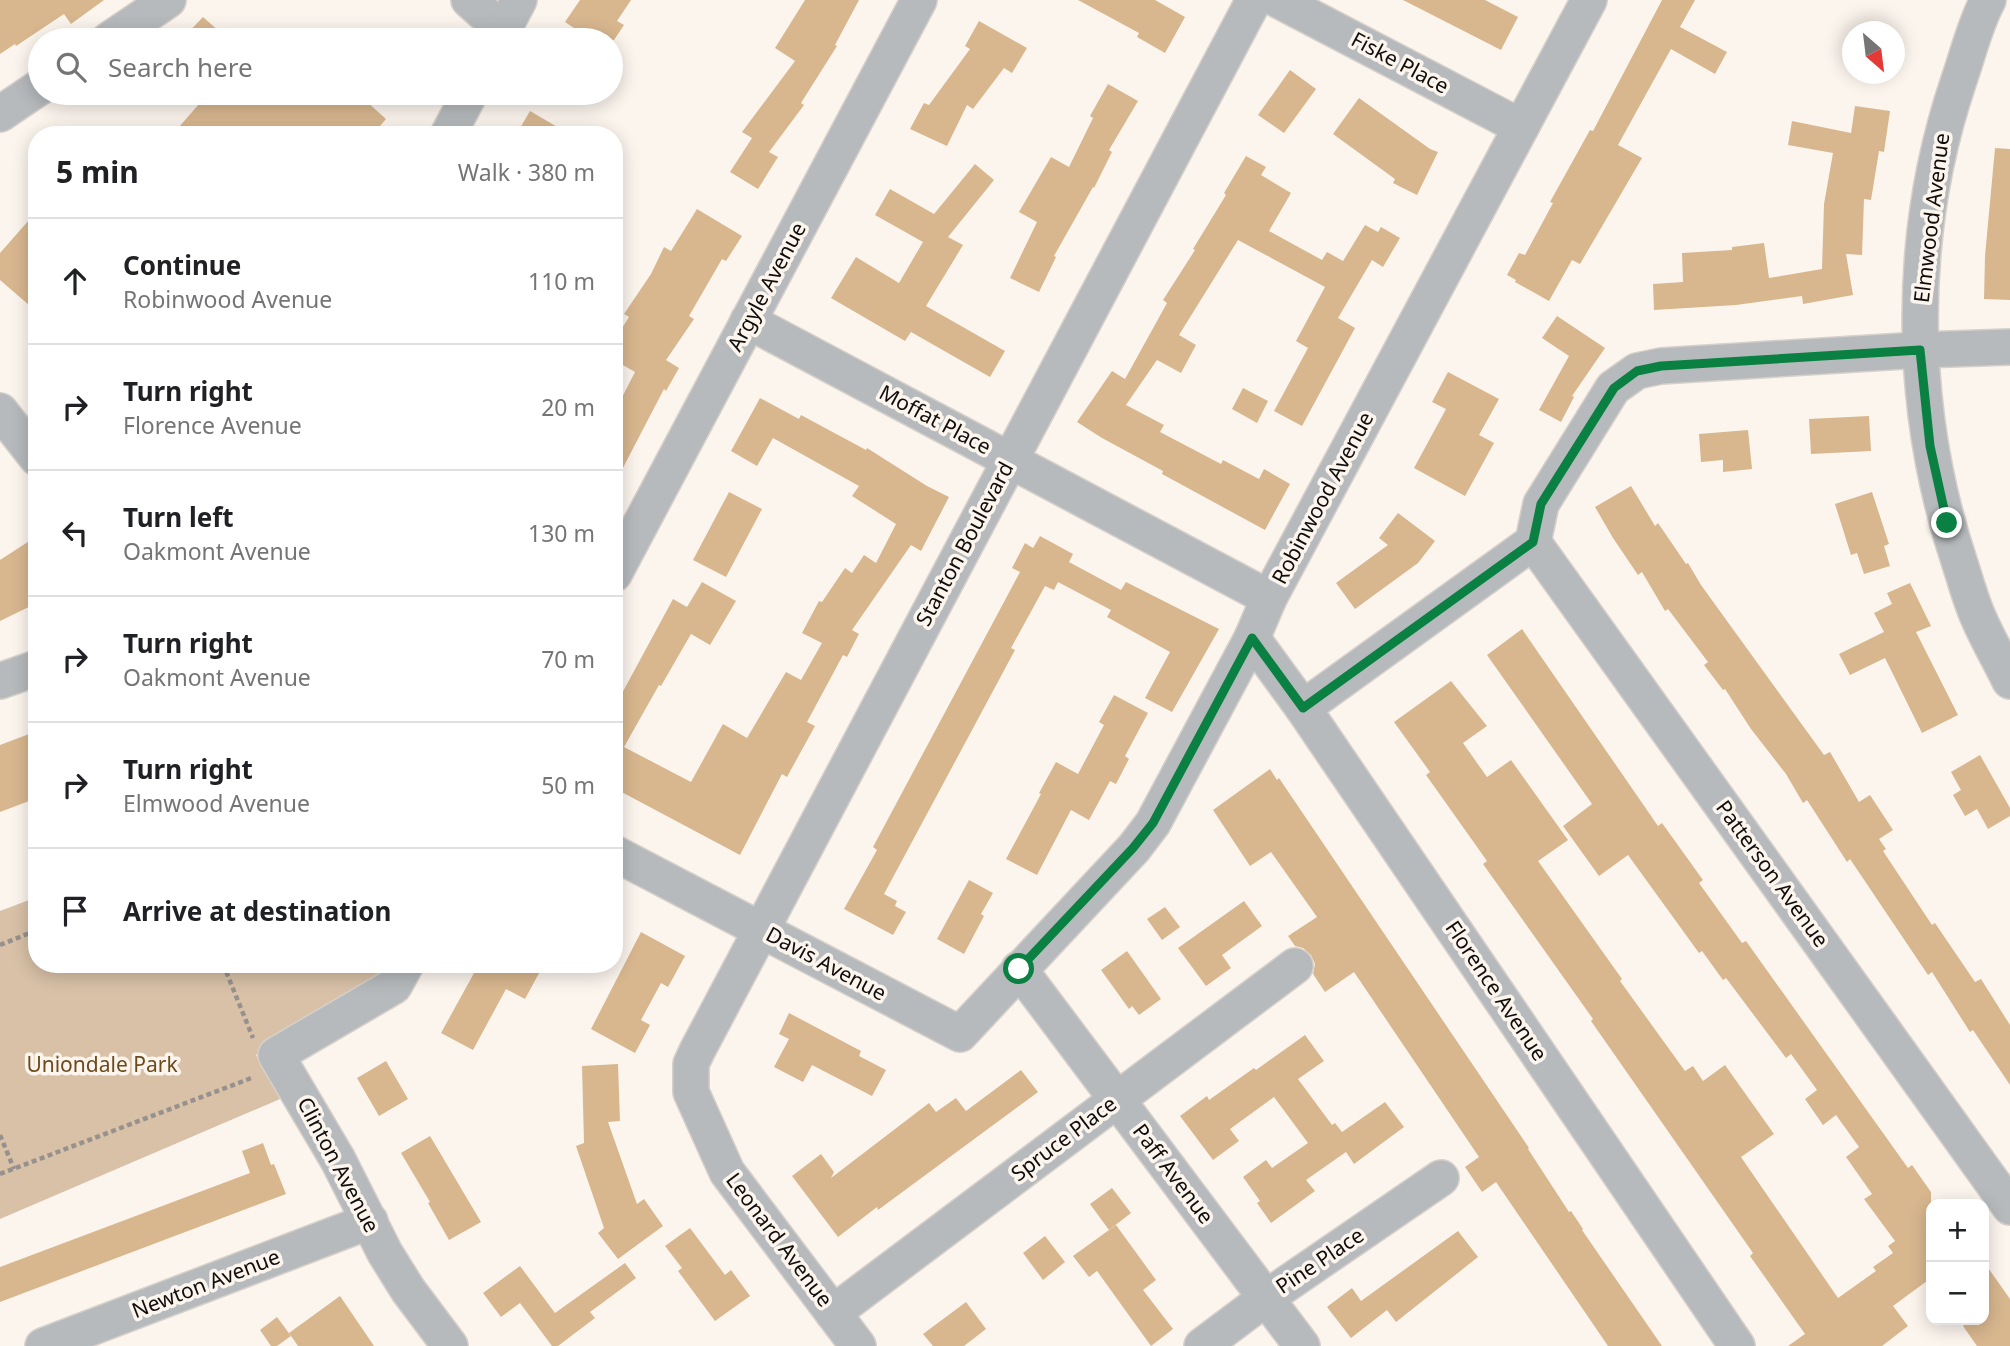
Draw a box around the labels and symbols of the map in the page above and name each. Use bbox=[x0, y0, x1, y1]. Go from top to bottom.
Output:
north arrow bbox=[1842, 21, 1905, 84]
street label: Fiske Place bbox=[1347, 25, 1454, 100]
street label: Elmwood Avenue bbox=[1907, 131, 1955, 304]
street label: Argyle Avenue bbox=[720, 217, 812, 356]
street label: Moffat Place bbox=[875, 378, 996, 460]
street label: Robinwood Avenue bbox=[1265, 407, 1379, 588]
street label: Stanton Boulevard bbox=[909, 456, 1019, 631]
route end bbox=[1931, 507, 1962, 538]
street label: Patterson Avenue bbox=[1710, 794, 1836, 952]
street label: Florence Avenue bbox=[1440, 915, 1554, 1066]
street label: Davis Avenue bbox=[761, 920, 892, 1007]
route start bbox=[1003, 953, 1034, 984]
park label: Uniondale Park bbox=[26, 1050, 178, 1078]
street label: Spruce Place bbox=[1005, 1089, 1122, 1187]
street label: Clinton Avenue bbox=[291, 1092, 386, 1237]
street label: Paff Avenue bbox=[1127, 1118, 1221, 1229]
street label: Leonard Avenue bbox=[720, 1167, 839, 1312]
street label: Pine Place bbox=[1270, 1221, 1369, 1300]
street label: Newton Avenue bbox=[128, 1242, 284, 1324]

